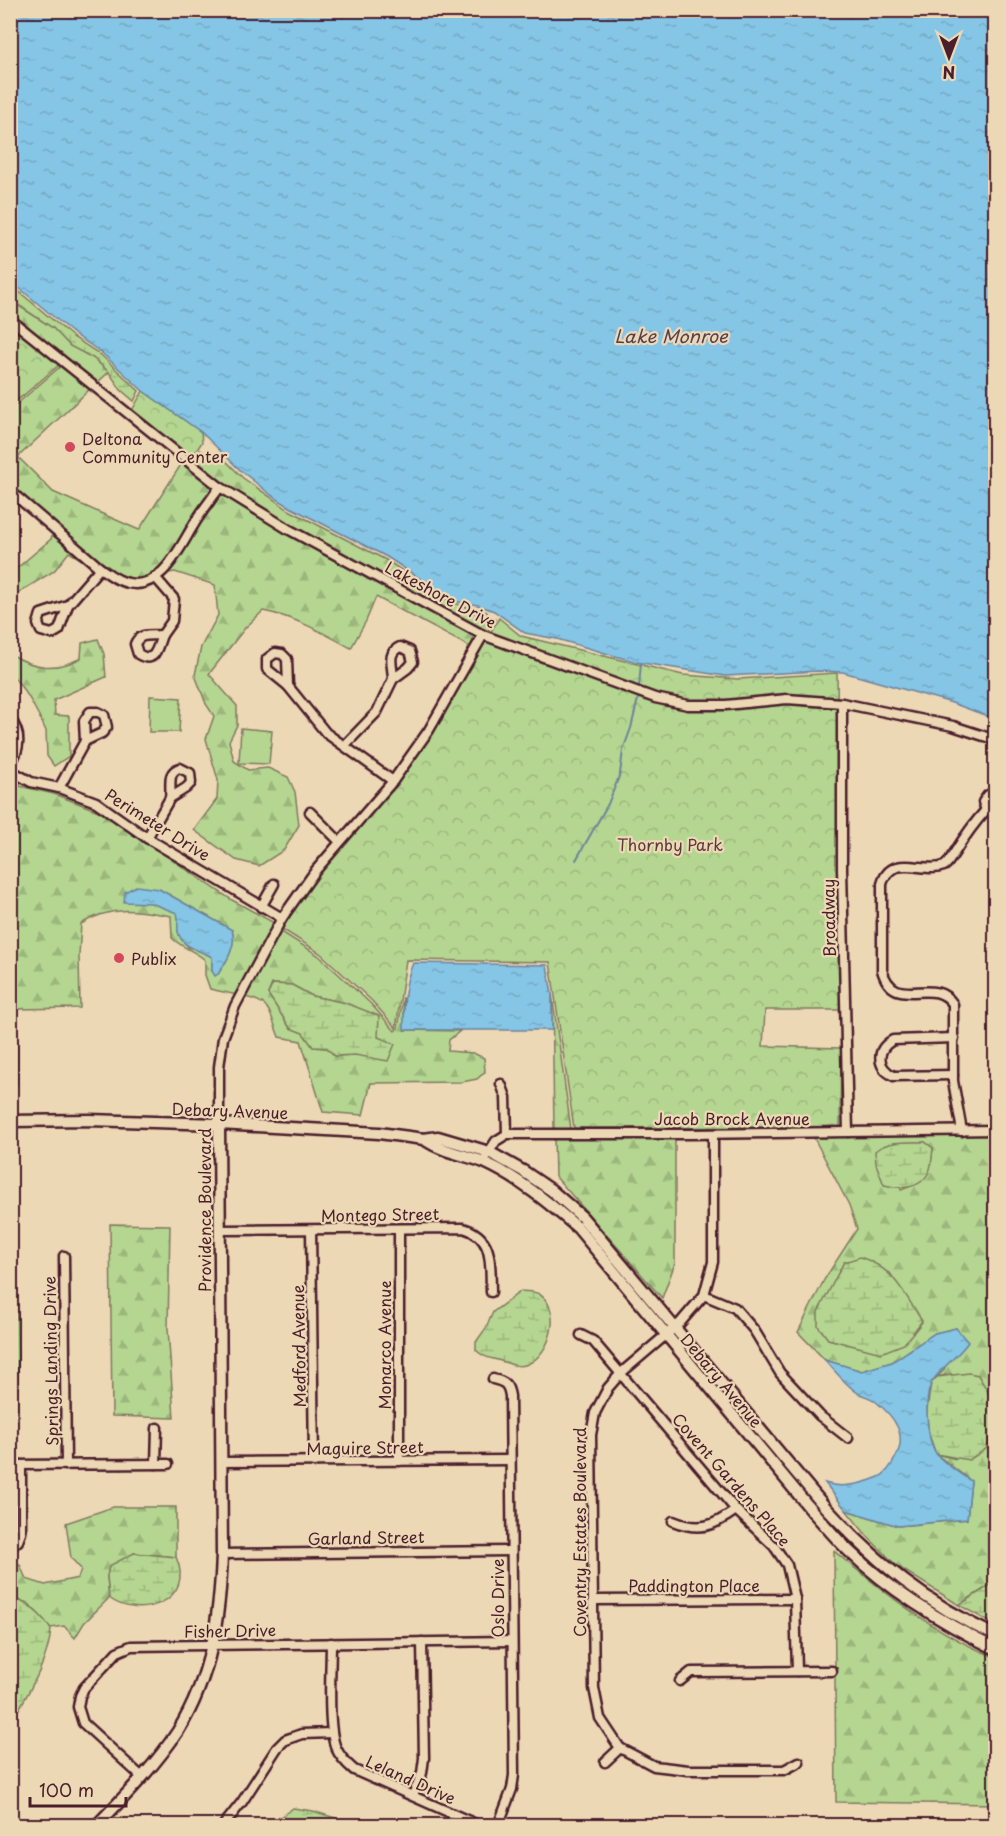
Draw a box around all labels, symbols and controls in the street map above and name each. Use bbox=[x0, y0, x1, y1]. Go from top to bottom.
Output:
north arrow bbox=[919, 27, 979, 87]
text: N bbox=[943, 61, 955, 85]
water label: Lake Monroe bbox=[614, 322, 729, 349]
place label: Deltona Community Center bbox=[82, 426, 228, 468]
marker: Deltona Community Center bbox=[63, 440, 77, 454]
street label: Lakeshore Drive bbox=[381, 555, 501, 633]
street label: Perimeter Drive bbox=[101, 782, 215, 866]
park label: Thornby Park bbox=[617, 832, 723, 856]
street label: Broadway bbox=[815, 879, 841, 957]
place label: Publix bbox=[131, 946, 176, 970]
marker: Publix bbox=[112, 951, 126, 965]
street label: Debary Avenue bbox=[171, 1096, 289, 1124]
street label: Jacob Brock Avenue bbox=[654, 1106, 810, 1130]
street label: Providence Boulevard bbox=[192, 1128, 216, 1292]
street label: Montego Street bbox=[321, 1201, 440, 1227]
street label: Springs Landing Drive bbox=[37, 1276, 63, 1446]
street label: Monarco Avenue bbox=[372, 1280, 396, 1410]
street label: Medford Avenue bbox=[285, 1284, 311, 1407]
street label: Debary Avenue bbox=[675, 1328, 769, 1433]
street label: Covent Gardens Place bbox=[667, 1407, 797, 1551]
street label: Coventry Estates Boulevard bbox=[567, 1427, 591, 1637]
street label: Maguire Street bbox=[306, 1434, 424, 1460]
street label: Garland Street bbox=[307, 1524, 425, 1550]
street label: Oslo Drive bbox=[485, 1559, 509, 1637]
street label: Paddington Place bbox=[628, 1573, 760, 1597]
street label: Fisher Drive bbox=[184, 1617, 276, 1643]
street label: Leland Drive bbox=[362, 1749, 460, 1809]
scale bar bbox=[30, 1770, 126, 1808]
text: 100 m bbox=[39, 1776, 94, 1803]

